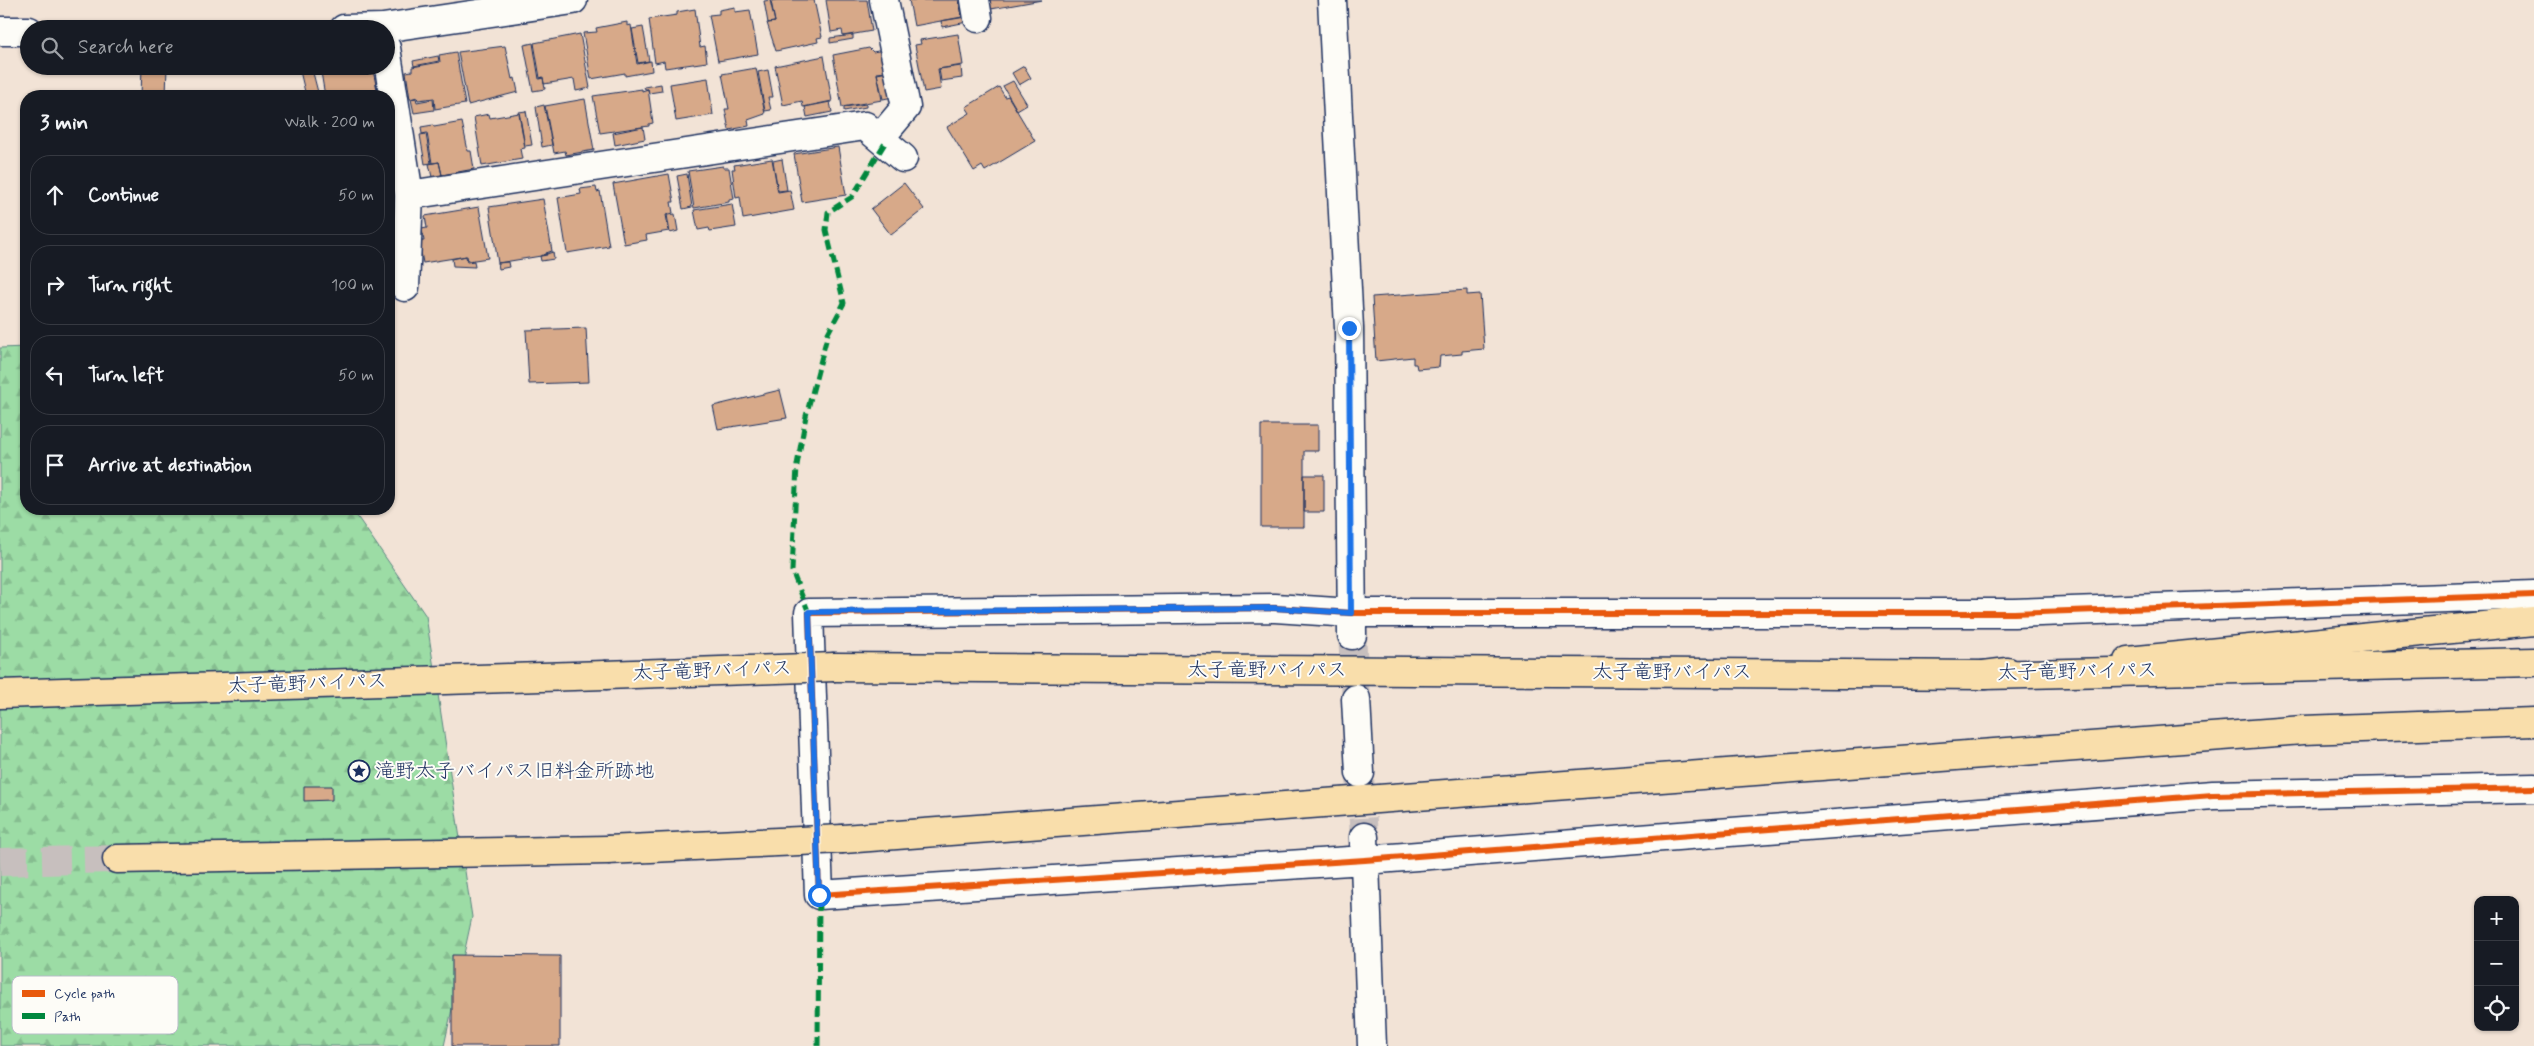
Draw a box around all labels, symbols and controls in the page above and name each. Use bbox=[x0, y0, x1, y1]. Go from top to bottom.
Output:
search box bbox=[20, 20, 395, 75]
icon: search bbox=[38, 34, 66, 62]
text: Search here bbox=[78, 35, 174, 60]
text: 3 min bbox=[40, 109, 88, 137]
text: Walk · 200 m bbox=[284, 112, 375, 133]
icon: ahead bbox=[41, 181, 69, 209]
text: Continue bbox=[88, 183, 159, 208]
text: 50 m bbox=[338, 185, 374, 206]
icon: right bbox=[41, 271, 69, 299]
text: Turn right bbox=[88, 273, 172, 298]
text: 100 m bbox=[331, 275, 374, 296]
route end bbox=[1338, 317, 1361, 340]
icon: left bbox=[41, 361, 69, 389]
text: Turn left bbox=[88, 363, 164, 388]
text: 50 m bbox=[338, 365, 374, 386]
icon: arrive bbox=[41, 451, 69, 479]
text: Arrive at destination bbox=[88, 453, 252, 478]
street label: 太子竜野バイパス bbox=[632, 655, 792, 687]
street label: 太子竜野バイパス bbox=[1187, 657, 1347, 684]
street label: 太子竜野バイパス bbox=[1997, 657, 2157, 687]
street label: 太子竜野バイパス bbox=[1592, 659, 1752, 686]
street label: 太子竜野バイパス bbox=[227, 668, 387, 700]
place label: 滝野太子バイパス旧料金所跡地 bbox=[375, 758, 655, 785]
place icon: 滝野太子バイパス旧料金所跡地 bbox=[347, 759, 371, 783]
route start bbox=[808, 884, 831, 907]
map controls bbox=[2474, 896, 2519, 1031]
button: + bbox=[2474, 896, 2519, 941]
button: − bbox=[2474, 941, 2519, 986]
legend bbox=[12, 976, 178, 1034]
text: Cycle path bbox=[54, 985, 115, 1003]
button: locate bbox=[2474, 986, 2519, 1031]
text: Path bbox=[54, 1008, 81, 1026]

